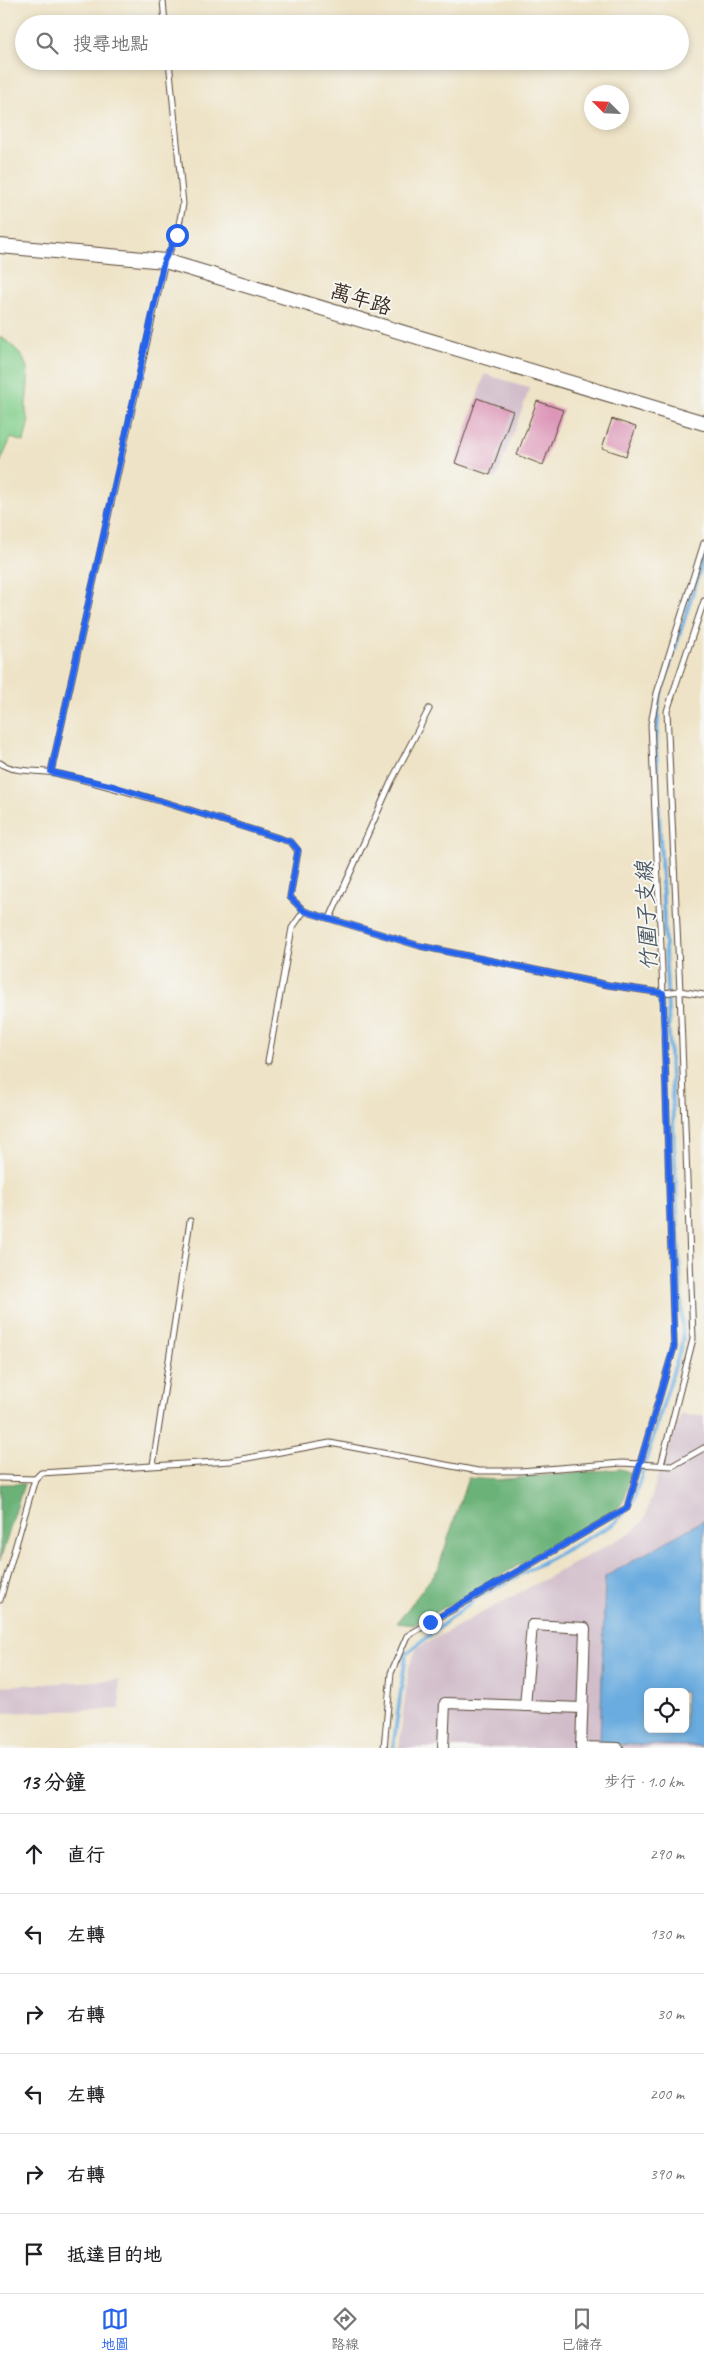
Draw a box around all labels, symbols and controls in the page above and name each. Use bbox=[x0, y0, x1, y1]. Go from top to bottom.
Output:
search box bbox=[15, 15, 689, 70]
icon: search bbox=[33, 29, 61, 57]
text: 搜尋地點 bbox=[73, 32, 149, 56]
north arrow bbox=[584, 85, 629, 130]
route start bbox=[166, 224, 189, 247]
street label: 萬年路 bbox=[327, 277, 395, 321]
water label: 竹圍子支線 bbox=[630, 859, 664, 972]
route end bbox=[419, 1611, 442, 1634]
map controls bbox=[644, 1688, 689, 1733]
button: locate bbox=[644, 1688, 689, 1733]
text: 13 分鐘 bbox=[20, 1769, 86, 1795]
text: 步行 · 1.0 km bbox=[604, 1772, 684, 1792]
icon: ahead bbox=[20, 1840, 48, 1868]
text: 直行 bbox=[67, 1843, 105, 1867]
text: 290 m bbox=[650, 1844, 684, 1864]
icon: left bbox=[20, 1920, 48, 1948]
text: 左轉 bbox=[67, 1923, 105, 1947]
text: 130 m bbox=[650, 1924, 684, 1944]
icon: right bbox=[20, 2000, 48, 2028]
text: 右轉 bbox=[67, 2003, 105, 2027]
text: 30 m bbox=[657, 2004, 684, 2024]
icon: left bbox=[20, 2080, 48, 2108]
text: 左轉 bbox=[67, 2083, 105, 2107]
text: 200 m bbox=[650, 2084, 684, 2104]
icon: right bbox=[20, 2160, 48, 2188]
text: 右轉 bbox=[67, 2163, 105, 2187]
text: 390 m bbox=[650, 2164, 684, 2184]
icon: arrive bbox=[20, 2240, 48, 2268]
text: 抵達目的地 bbox=[67, 2243, 162, 2267]
tab: 地圖 bbox=[101, 2305, 129, 2353]
tab: 路線 bbox=[331, 2305, 359, 2353]
tab: 已儲存 bbox=[561, 2305, 603, 2353]

